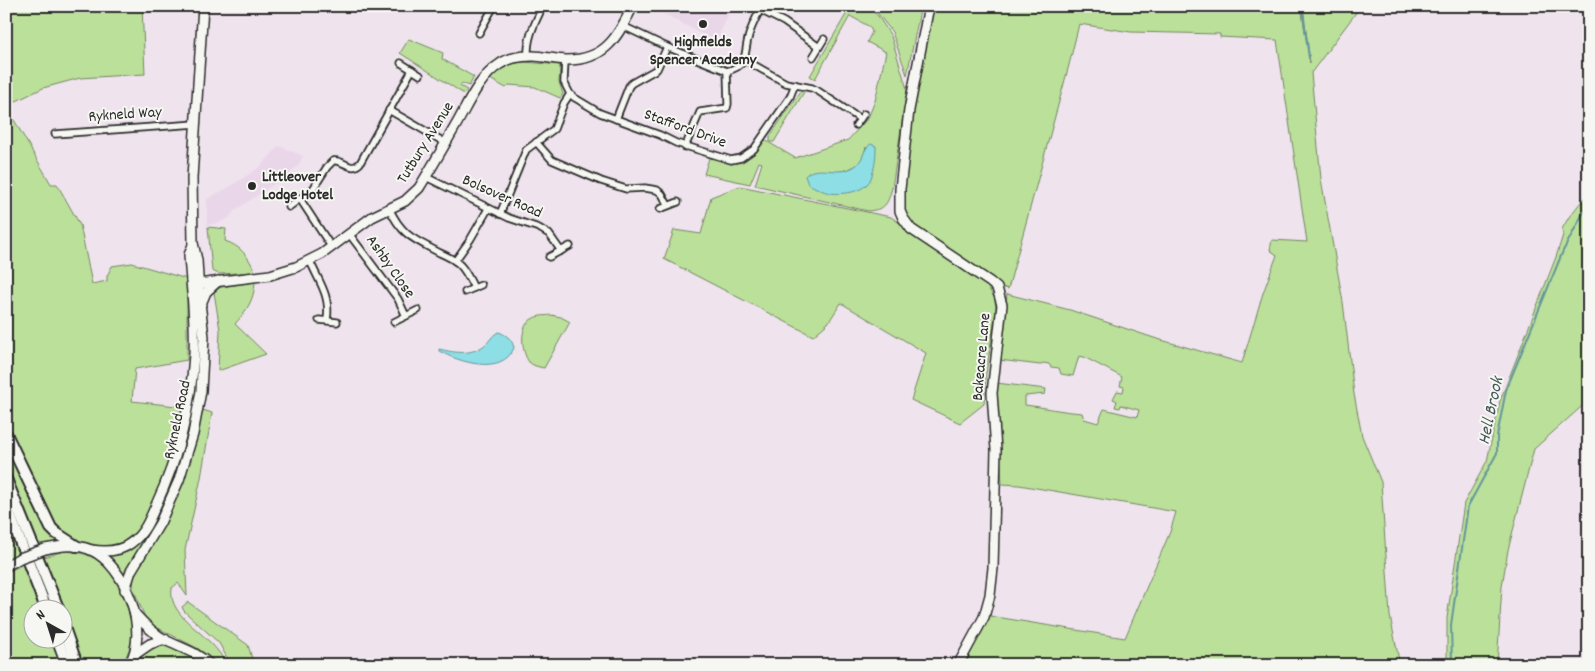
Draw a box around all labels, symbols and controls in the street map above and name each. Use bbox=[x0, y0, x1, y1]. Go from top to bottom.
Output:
marker: Highfields Spencer Academy bbox=[697, 18, 709, 30]
place label: Highfields Spencer Academy bbox=[650, 31, 758, 72]
street label: Tutbury Avenue bbox=[392, 98, 460, 188]
street label: Rykneld Way bbox=[88, 101, 163, 129]
street label: Stafford Drive bbox=[640, 103, 730, 155]
place label: Littleover Lodge Hotel bbox=[262, 166, 333, 207]
street label: Bolsover Road bbox=[458, 169, 546, 225]
marker: Littleover Lodge Hotel bbox=[246, 180, 258, 192]
street label: Ashby Close bbox=[360, 231, 420, 303]
street label: Bakeacre Lane bbox=[967, 312, 997, 402]
water label: Hell Brook bbox=[1473, 373, 1512, 447]
street label: Rykneld Road bbox=[158, 378, 198, 462]
north arrow bbox=[22, 598, 72, 648]
text: N bbox=[32, 605, 50, 625]

